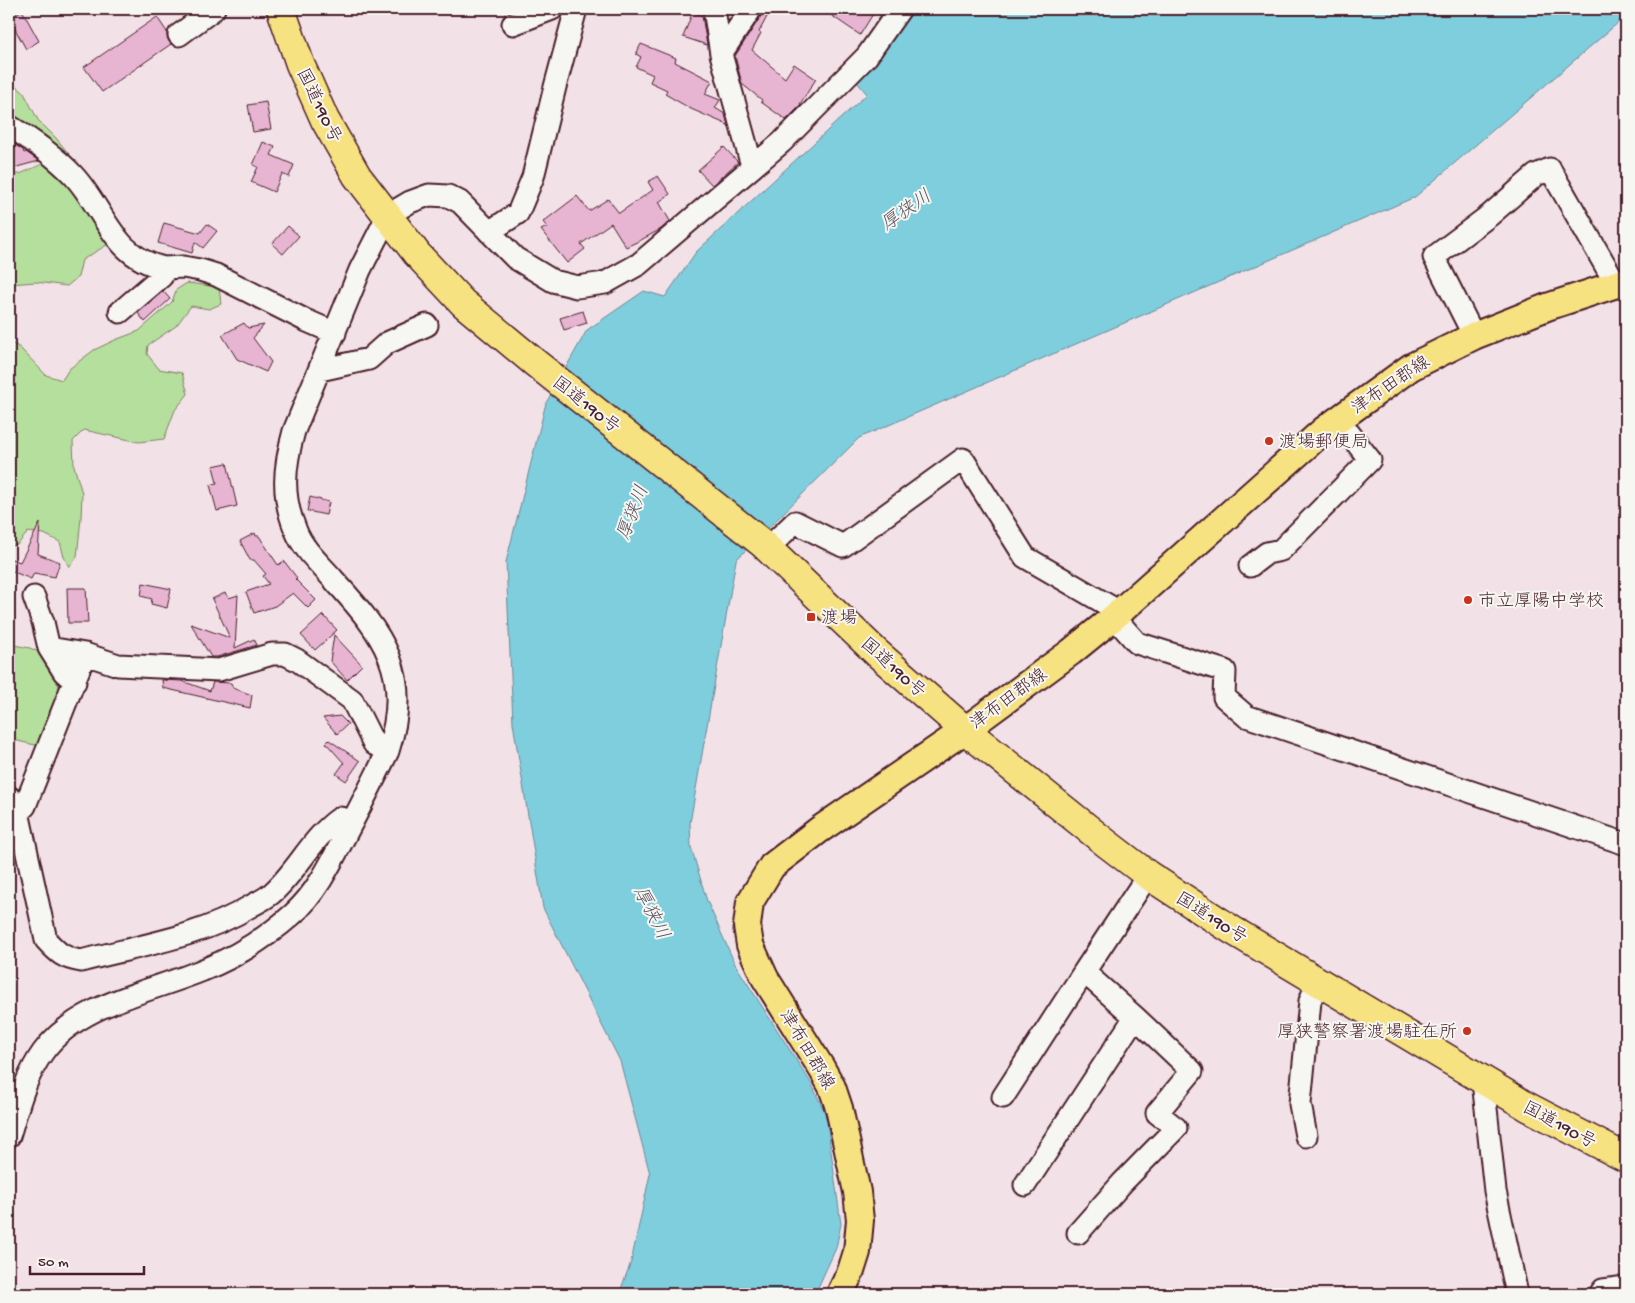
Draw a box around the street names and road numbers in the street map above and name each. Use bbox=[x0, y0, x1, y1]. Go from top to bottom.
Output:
street label: 国道190号 bbox=[291, 65, 346, 147]
street label: 津布田郡線 bbox=[1348, 351, 1435, 420]
street label: 国道190号 bbox=[547, 372, 624, 439]
street label: 国道190号 bbox=[855, 633, 930, 704]
street label: 津布田郡線 bbox=[966, 664, 1052, 735]
street label: 国道190号 bbox=[1171, 888, 1251, 949]
street label: 津布田郡線 bbox=[774, 1006, 839, 1094]
street label: 国道190号 bbox=[1518, 1097, 1600, 1154]

